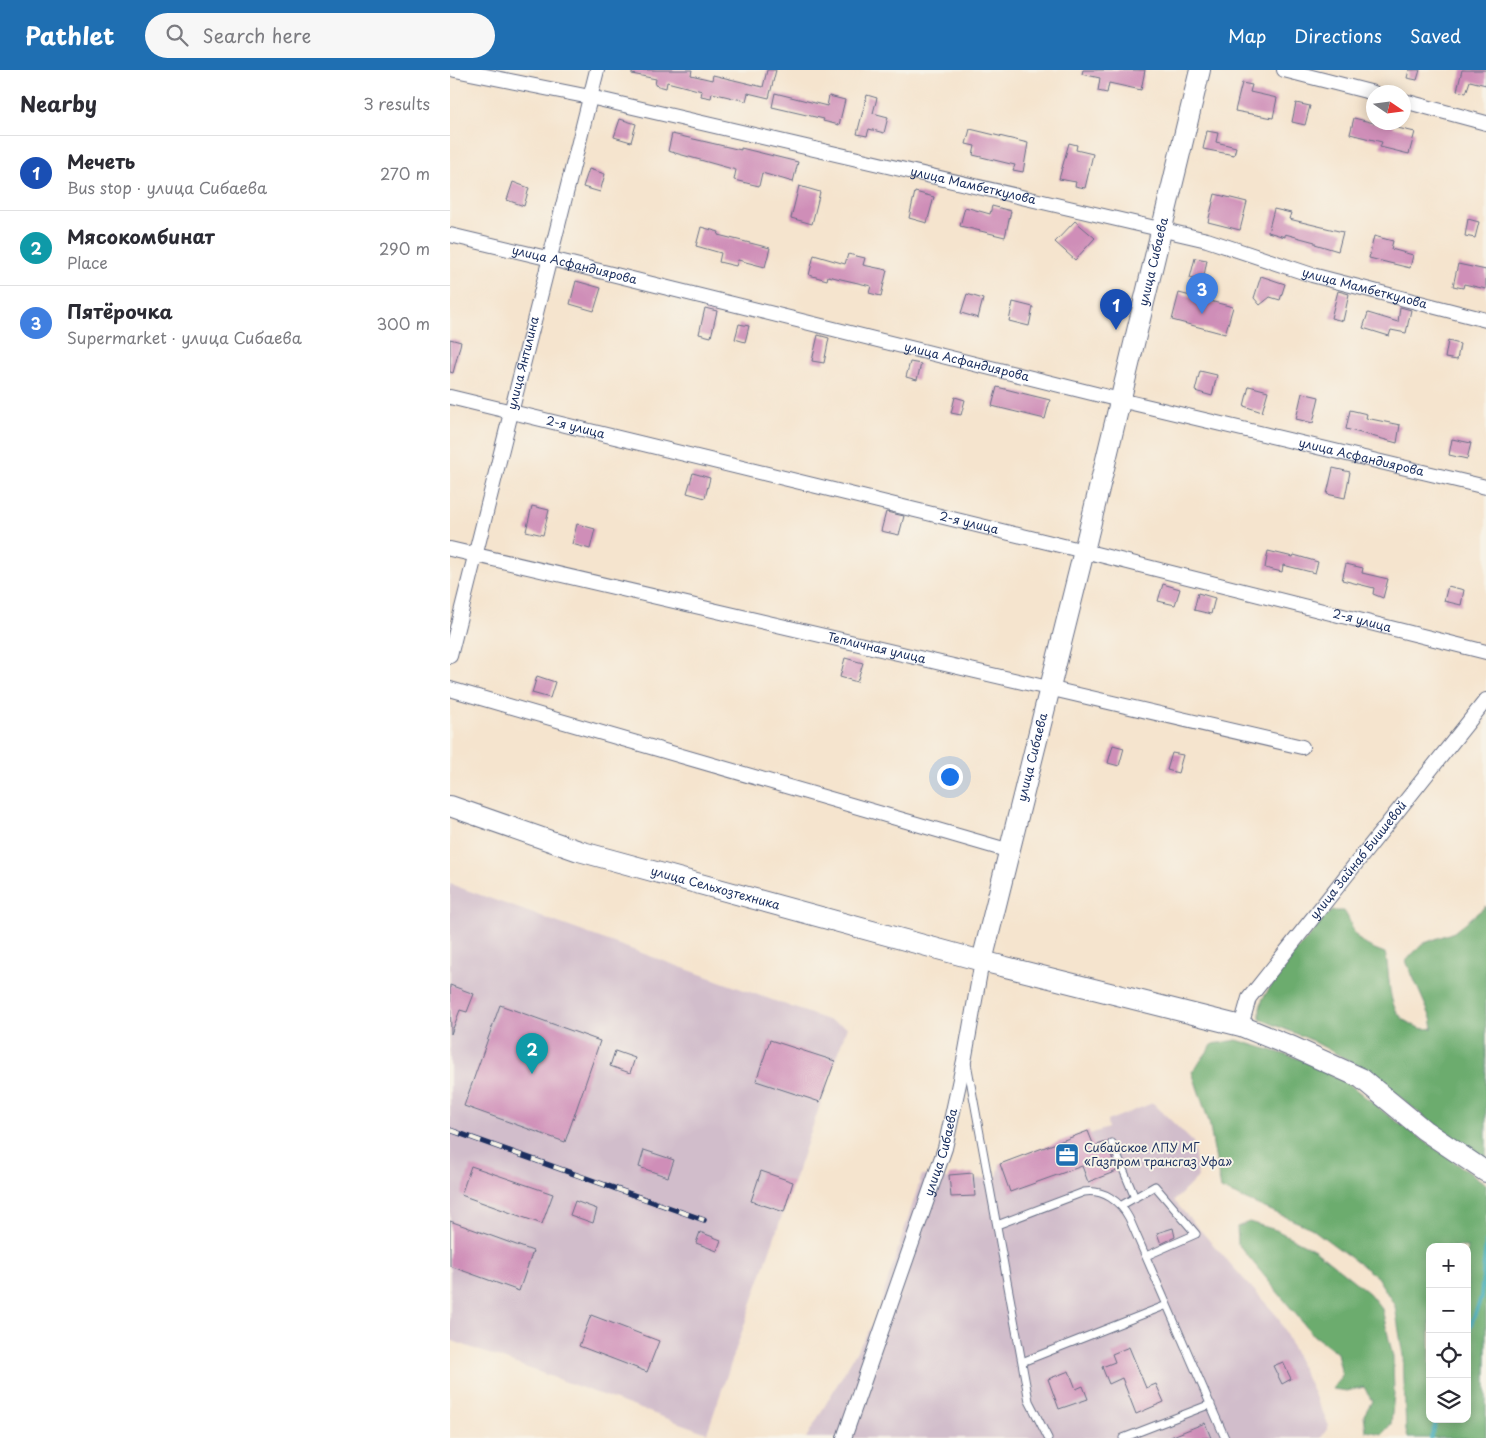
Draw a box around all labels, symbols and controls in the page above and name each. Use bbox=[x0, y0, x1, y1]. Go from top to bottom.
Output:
search box bbox=[145, 13, 495, 58]
text: Pathlet bbox=[25, 17, 115, 53]
icon: search bbox=[163, 21, 191, 49]
text: Search here bbox=[203, 21, 311, 49]
text: Map bbox=[1228, 22, 1266, 49]
text: Directions bbox=[1294, 22, 1382, 49]
text: Saved bbox=[1410, 22, 1461, 49]
north arrow bbox=[1366, 85, 1411, 130]
text: Nearby bbox=[20, 87, 97, 119]
text: 3 results bbox=[363, 91, 430, 115]
text: Мечеть bbox=[67, 147, 135, 175]
text: 1 bbox=[32, 161, 40, 185]
text: 270 m bbox=[380, 161, 430, 185]
street label: улица Мамбеткулова bbox=[909, 162, 1039, 208]
text: Bus stop · улица Сибаева bbox=[67, 175, 267, 199]
street label: улица Сибаева bbox=[1133, 215, 1172, 308]
text: Мясокомбинат bbox=[67, 222, 215, 250]
text: 2 bbox=[30, 236, 42, 260]
text: 290 m bbox=[379, 236, 430, 260]
street label: улица Асфандиярова bbox=[510, 240, 640, 288]
text: Place bbox=[67, 250, 108, 274]
street label: улица Мамбеткулова bbox=[1300, 262, 1430, 313]
pin: 3 bbox=[1186, 273, 1218, 314]
pin: 1 bbox=[1100, 289, 1132, 330]
text: Пятёрочка bbox=[67, 297, 173, 325]
text: 3 bbox=[31, 311, 41, 335]
text: 300 m bbox=[376, 311, 430, 335]
street label: улица Янтилина bbox=[502, 314, 543, 411]
text: Supermarket · улица Сибаева bbox=[67, 325, 302, 349]
street label: улица Асфандиярова bbox=[902, 337, 1032, 385]
street label: 2-я улица bbox=[544, 411, 607, 442]
street label: улица Асфандиярова bbox=[1297, 433, 1426, 480]
street label: 2-я улица bbox=[938, 506, 1001, 538]
street label: 2-я улица bbox=[1331, 604, 1394, 636]
street label: Тепличная улица bbox=[826, 627, 928, 667]
street label: улица Сибаева bbox=[1012, 710, 1052, 803]
your location bbox=[937, 764, 963, 790]
street label: улица Зайнаб Биишевой bbox=[1305, 797, 1410, 923]
street label: улица Сельхозтехника bbox=[649, 861, 783, 914]
pin: 2 bbox=[516, 1033, 548, 1074]
street label: улица Сибаева bbox=[919, 1106, 961, 1198]
place label: Сибайское ЛПУ МГ «Газпром трансгаз Уфа» bbox=[1084, 1138, 1232, 1170]
office icon: Сибайское ЛПУ МГ «Газпром трансгаз Уфа» bbox=[1054, 1142, 1080, 1168]
map controls bbox=[1426, 1243, 1471, 1423]
button: + bbox=[1426, 1243, 1471, 1288]
button: − bbox=[1426, 1288, 1471, 1333]
button: locate bbox=[1426, 1333, 1471, 1378]
button: layers bbox=[1426, 1378, 1471, 1423]

